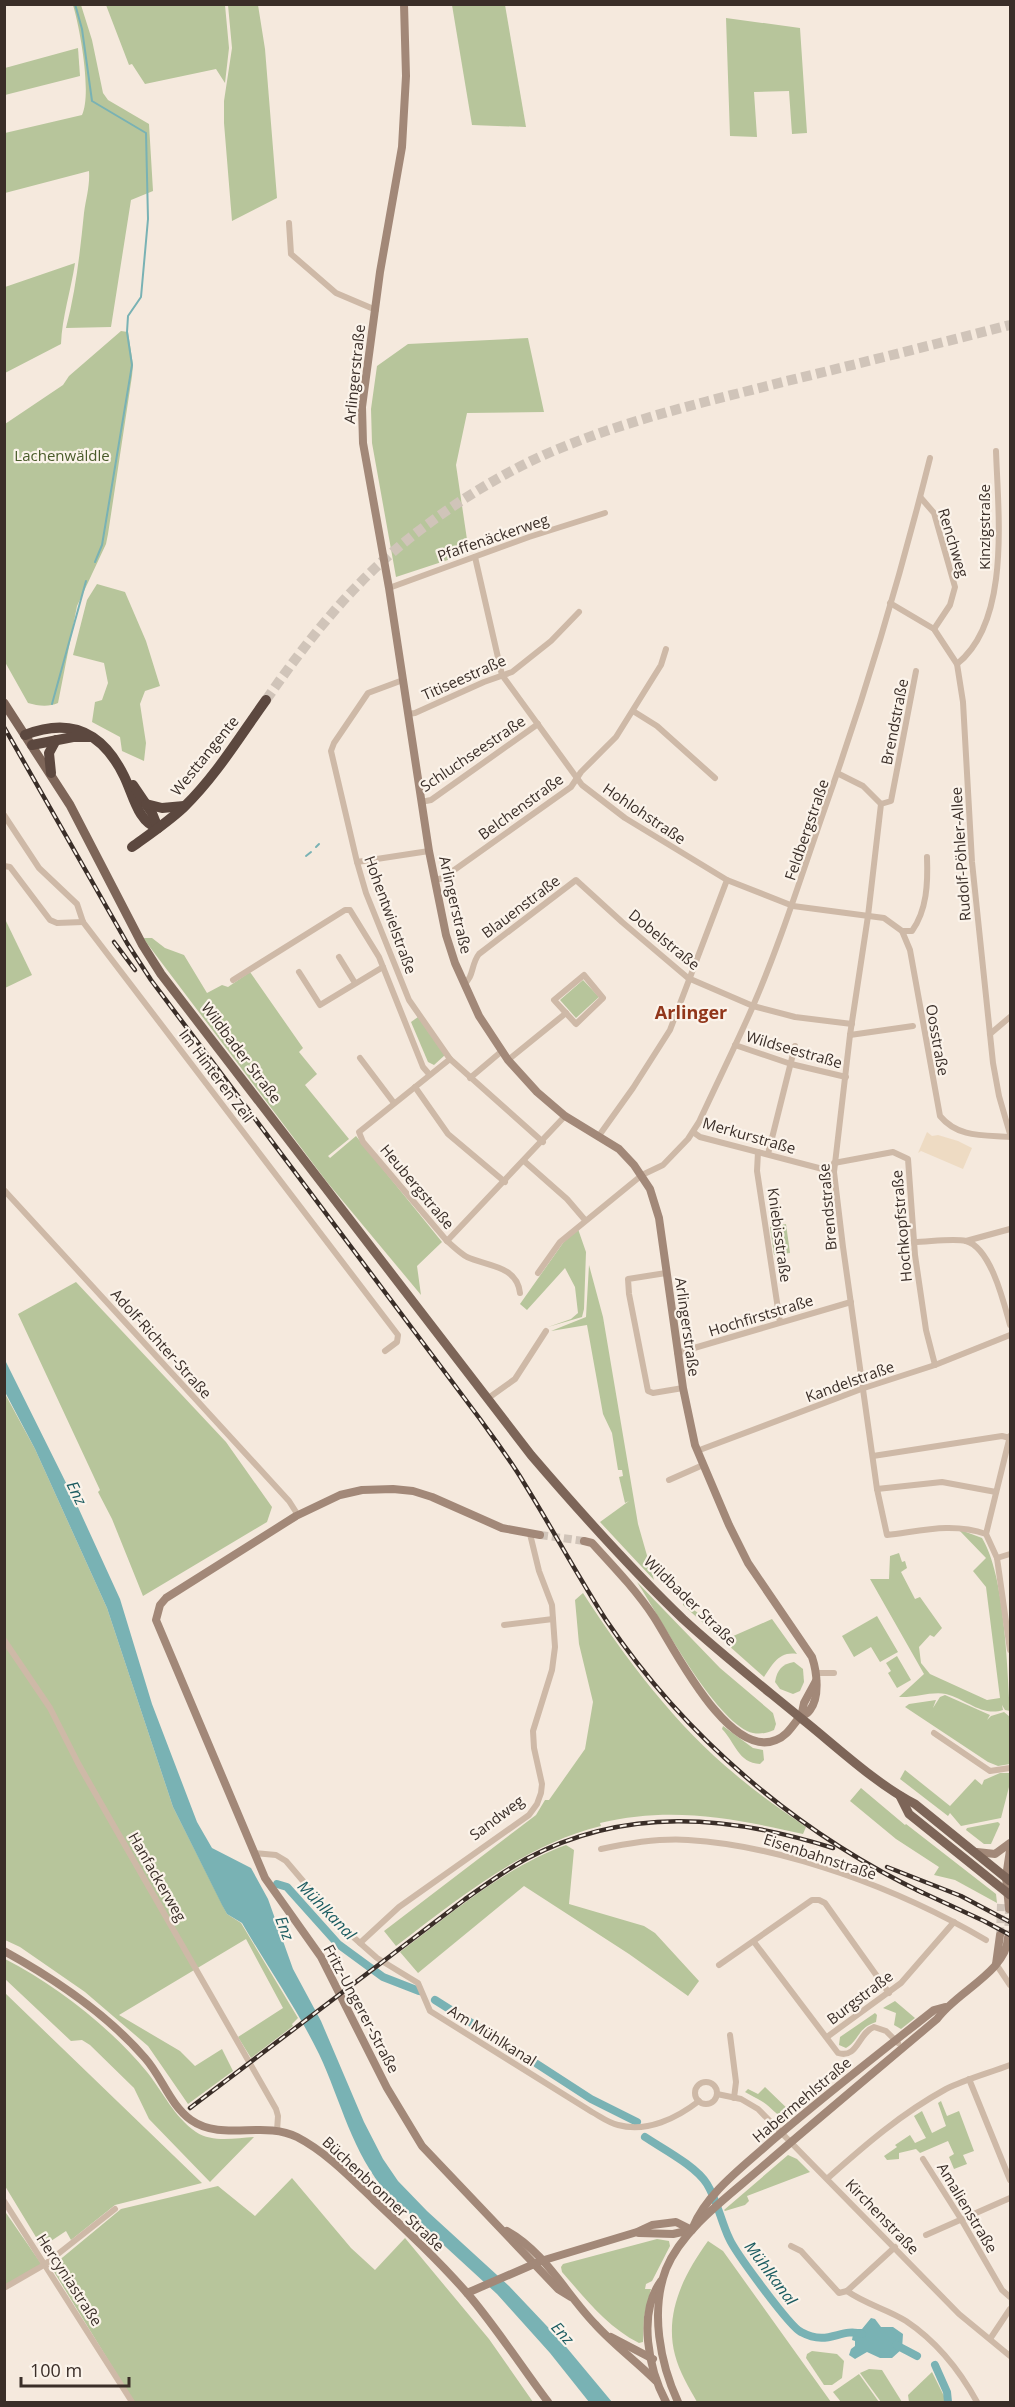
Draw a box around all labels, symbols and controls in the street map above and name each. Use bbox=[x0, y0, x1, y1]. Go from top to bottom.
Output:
street label: Arlingerstraße bbox=[339, 323, 369, 425]
park label: Lachenwäldle bbox=[14, 445, 110, 465]
street label: Kinzigstraße bbox=[974, 484, 994, 570]
street label: Renchweg bbox=[934, 506, 974, 580]
street label: Pfaffenäckerweg bbox=[434, 509, 551, 565]
street label: Titiseestraße bbox=[418, 650, 509, 705]
street label: Brendstraße bbox=[876, 677, 912, 767]
street label: Westtangente bbox=[166, 711, 243, 799]
street label: Schluchseestraße bbox=[416, 711, 529, 796]
street label: Belchenstraße bbox=[474, 769, 567, 844]
street label: Feldbergstraße bbox=[779, 776, 833, 883]
street label: Hohlohstraße bbox=[599, 778, 690, 848]
street label: Rudolf-Pöhler-Allee bbox=[945, 786, 975, 922]
street label: Hohentwielstraße bbox=[360, 853, 422, 977]
street label: Arlingerstraße bbox=[435, 854, 477, 956]
street label: Blauenstraße bbox=[477, 870, 564, 942]
street label: Dobelstraße bbox=[625, 904, 704, 974]
street label: Wildbader Straße bbox=[197, 998, 286, 1107]
district label: Arlinger bbox=[655, 1000, 727, 1024]
street label: Oosstraße bbox=[922, 1002, 954, 1077]
street label: Im Hinteren Zeil bbox=[175, 1025, 258, 1126]
street label: Wildseestraße bbox=[744, 1026, 845, 1072]
street label: Merkurstraße bbox=[700, 1112, 798, 1158]
street label: Heubergstraße bbox=[376, 1140, 459, 1233]
street label: Brendstraße bbox=[813, 1163, 841, 1251]
street label: Hochkopfstraße bbox=[886, 1169, 916, 1283]
street label: Kniebisstraße bbox=[763, 1186, 797, 1284]
street label: Arlingerstraße bbox=[671, 1276, 705, 1378]
street label: Adolf-Richter-Straße bbox=[107, 1284, 216, 1403]
street label: Hochfirststraße bbox=[706, 1290, 816, 1340]
street label: Kandelstraße bbox=[803, 1356, 897, 1406]
water label: Enz bbox=[62, 1477, 93, 1510]
street label: Wildbader Straße bbox=[640, 1551, 741, 1650]
street label: Sandweg bbox=[465, 1790, 528, 1844]
street label: Hanfackerweg bbox=[124, 1828, 191, 1925]
street label: Eisenbahnstraße bbox=[761, 1828, 879, 1884]
water label: Mühlkanal bbox=[293, 1875, 362, 1945]
water label: Enz bbox=[270, 1913, 300, 1944]
street label: Fritz-Ungerer-Straße bbox=[320, 1941, 404, 2076]
street label: Burgstraße bbox=[822, 1966, 897, 2029]
street label: Am Mühlkanal bbox=[445, 2000, 540, 2070]
street label: Habermehlstraße bbox=[748, 2052, 855, 2146]
street label: Büchenbronner Straße bbox=[318, 2131, 449, 2255]
street label: Amalienstraße bbox=[933, 2159, 1003, 2256]
street label: Kirchenstraße bbox=[842, 2174, 924, 2258]
street label: Hercyniastraße bbox=[32, 2229, 107, 2330]
water label: Mühlkanal bbox=[740, 2236, 803, 2310]
water label: Enz bbox=[547, 2317, 580, 2350]
scale bar bbox=[21, 2350, 129, 2388]
text: 100 m bbox=[30, 2358, 82, 2382]

